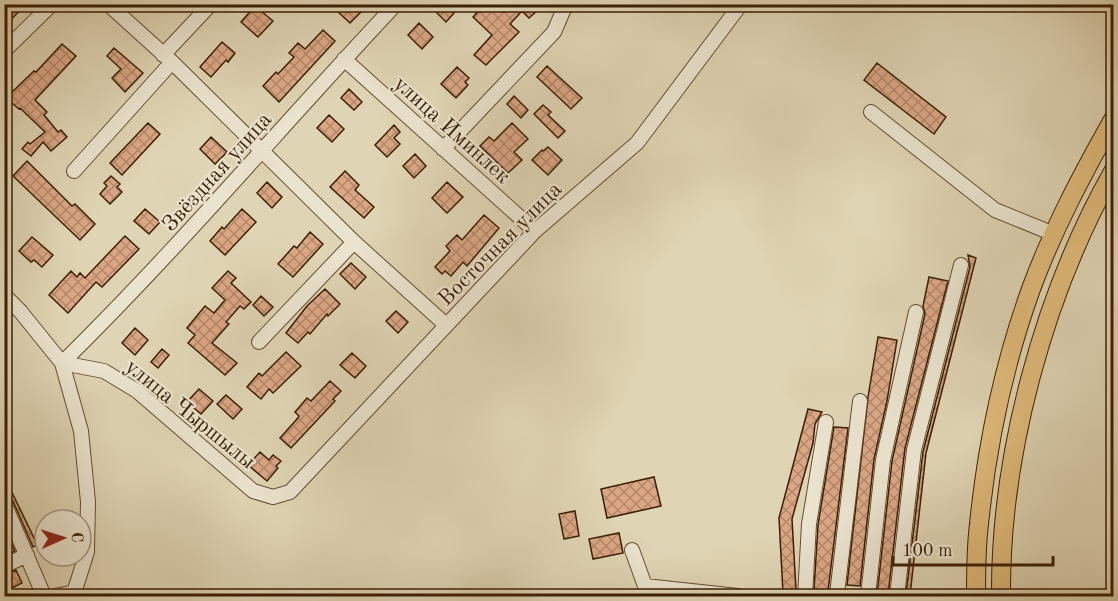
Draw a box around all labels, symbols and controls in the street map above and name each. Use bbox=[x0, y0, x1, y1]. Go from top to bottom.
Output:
street label: улица Иминлек bbox=[389, 73, 514, 188]
street label: Звёздная улица bbox=[159, 109, 276, 236]
street label: Восточная улица bbox=[434, 178, 567, 310]
street label: улица Чыршылы bbox=[121, 356, 259, 474]
north arrow bbox=[33, 508, 93, 568]
scale bar bbox=[893, 529, 1054, 567]
text: С bbox=[68, 532, 84, 543]
text: 100 m bbox=[902, 542, 953, 560]

